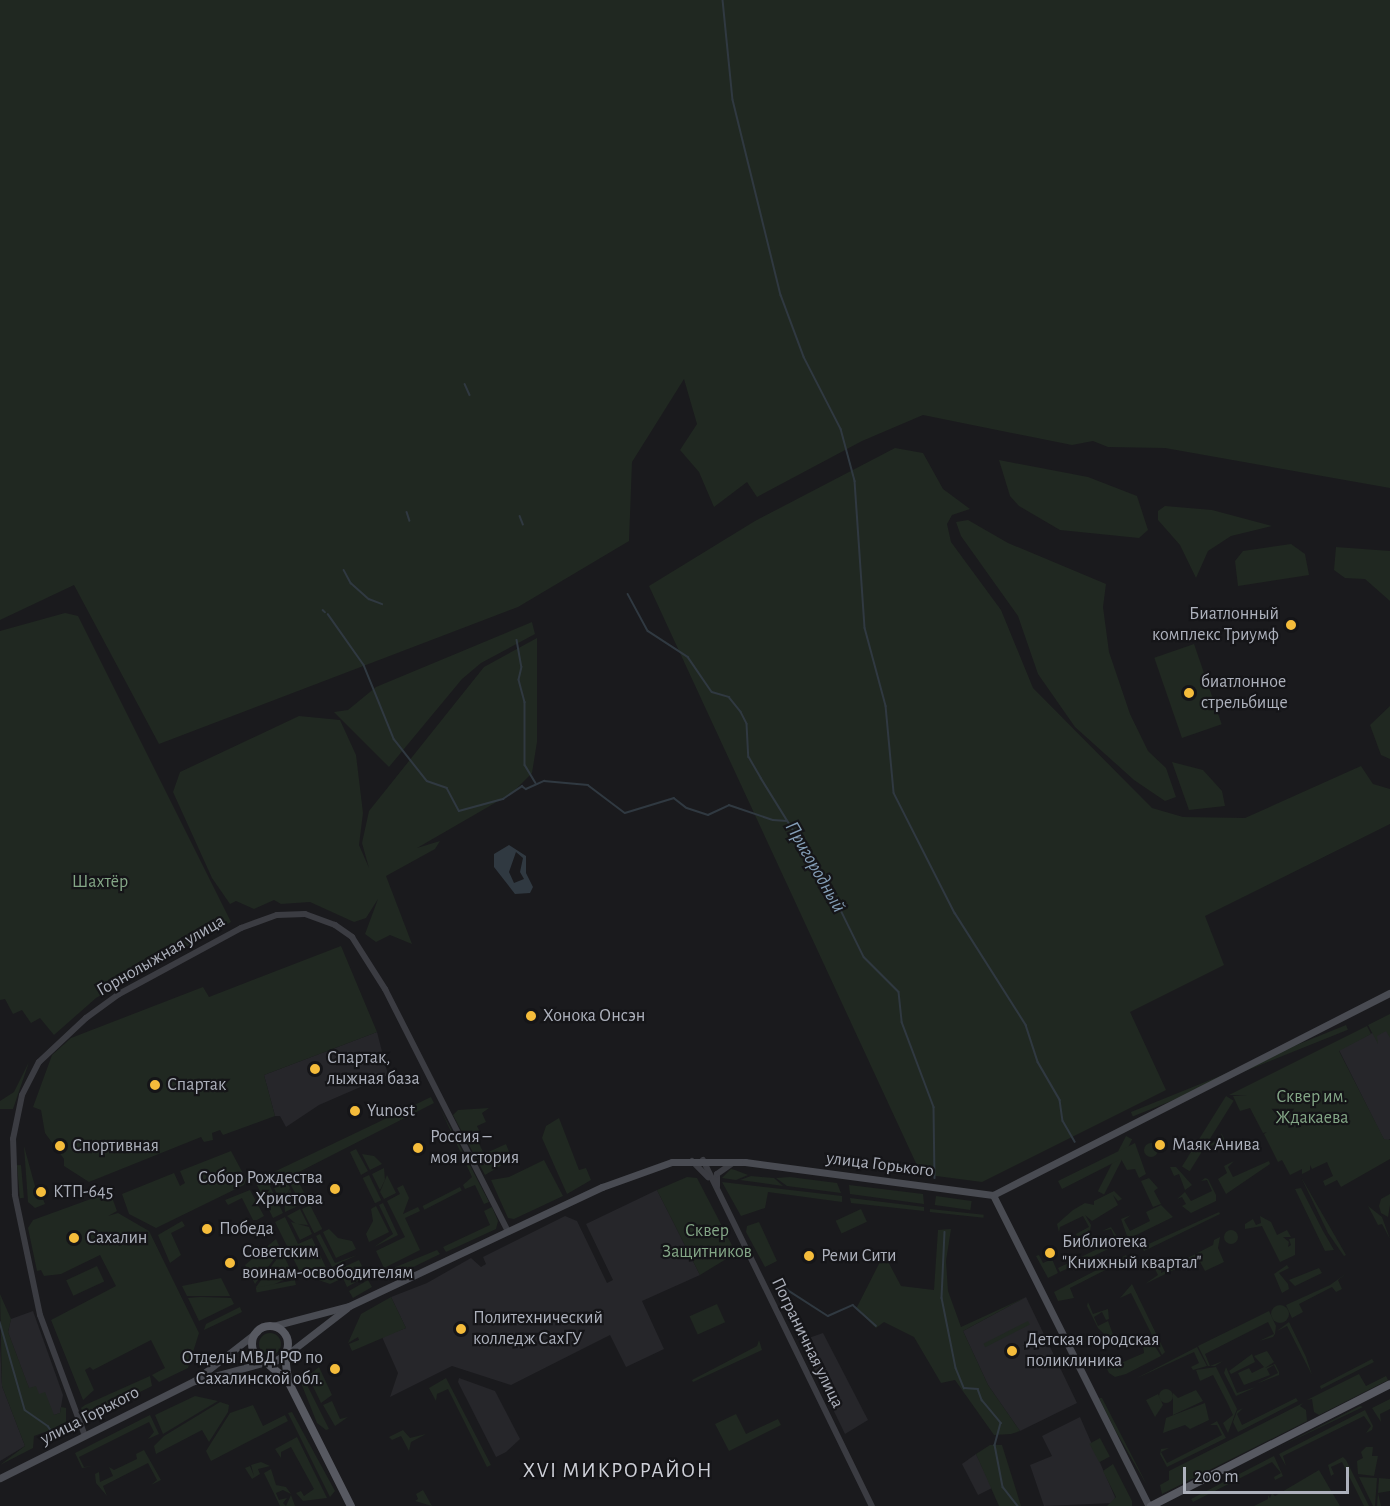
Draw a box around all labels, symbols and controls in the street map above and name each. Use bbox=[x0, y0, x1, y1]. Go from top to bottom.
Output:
place label: Биатлонный комплекс Триумф bbox=[1152, 604, 1279, 646]
marker: Биатлонный комплекс Триумф bbox=[1284, 618, 1298, 632]
place label: биатлонное стрельбище bbox=[1201, 672, 1288, 714]
marker: биатлонное стрельбище bbox=[1182, 686, 1196, 700]
water label: Пригородный bbox=[779, 817, 851, 917]
park label: Шахтёр bbox=[72, 871, 128, 893]
street label: Горнолыжная улица bbox=[93, 910, 229, 1002]
place label: Хонока Онсэн bbox=[543, 1005, 645, 1027]
marker: Хонока Онсэн bbox=[524, 1009, 538, 1023]
place label: Спартак, лыжная база bbox=[327, 1048, 420, 1090]
marker: Спартак, лыжная база bbox=[308, 1062, 322, 1076]
place label: Спартак bbox=[167, 1074, 226, 1096]
marker: Спартак bbox=[148, 1078, 162, 1092]
park label: Сквер им. Ждакаева bbox=[1276, 1087, 1348, 1130]
place label: Yunost bbox=[367, 1100, 415, 1122]
marker: Yunost bbox=[348, 1104, 362, 1118]
place label: Россия – моя история bbox=[430, 1127, 519, 1170]
place label: Маяк Анива bbox=[1172, 1134, 1260, 1156]
place label: Спортивная bbox=[72, 1135, 159, 1157]
marker: Маяк Анива bbox=[1153, 1138, 1167, 1152]
marker: Спортивная bbox=[53, 1139, 67, 1153]
marker: Россия – моя история bbox=[411, 1141, 425, 1155]
street label: улица Горького bbox=[825, 1148, 935, 1182]
place label: Собор Рождества Христова bbox=[198, 1168, 323, 1210]
place label: КТП-645 bbox=[53, 1181, 113, 1203]
marker: Собор Рождества Христова bbox=[328, 1182, 342, 1196]
marker: КТП-645 bbox=[34, 1185, 48, 1199]
place label: Победа bbox=[219, 1218, 274, 1240]
park label: Сквер Защитников bbox=[662, 1221, 752, 1264]
marker: Победа bbox=[200, 1222, 214, 1236]
place label: Сахалин bbox=[86, 1227, 147, 1249]
marker: Сахалин bbox=[67, 1231, 81, 1245]
place label: Библиотека "Книжный квартал" bbox=[1062, 1232, 1202, 1274]
place label: Советским воинам-освободителям bbox=[242, 1242, 413, 1284]
place label: Реми Сити bbox=[821, 1245, 897, 1267]
marker: Библиотека "Книжный квартал" bbox=[1043, 1246, 1057, 1260]
marker: Реми Сити bbox=[802, 1249, 816, 1263]
marker: Советским воинам-освободителям bbox=[223, 1256, 237, 1270]
street label: Пограничная улица bbox=[766, 1274, 848, 1412]
place label: Политехнический колледж СахГУ bbox=[473, 1308, 603, 1350]
marker: Политехнический колледж СахГУ bbox=[454, 1322, 468, 1336]
place label: Детская городская поликлиника bbox=[1026, 1330, 1159, 1372]
marker: Детская городская поликлиника bbox=[1003, 1342, 1021, 1360]
place label: Отделы МВД РФ по Сахалинской обл. bbox=[182, 1348, 323, 1390]
marker: Отделы МВД РФ по Сахалинской обл. bbox=[328, 1362, 342, 1376]
street label: улица Горького bbox=[37, 1382, 143, 1450]
scale bar bbox=[1186, 1455, 1352, 1493]
district label: XVI МИКРОРАЙОН bbox=[523, 1458, 713, 1484]
text: 200 m bbox=[1194, 1468, 1239, 1486]

